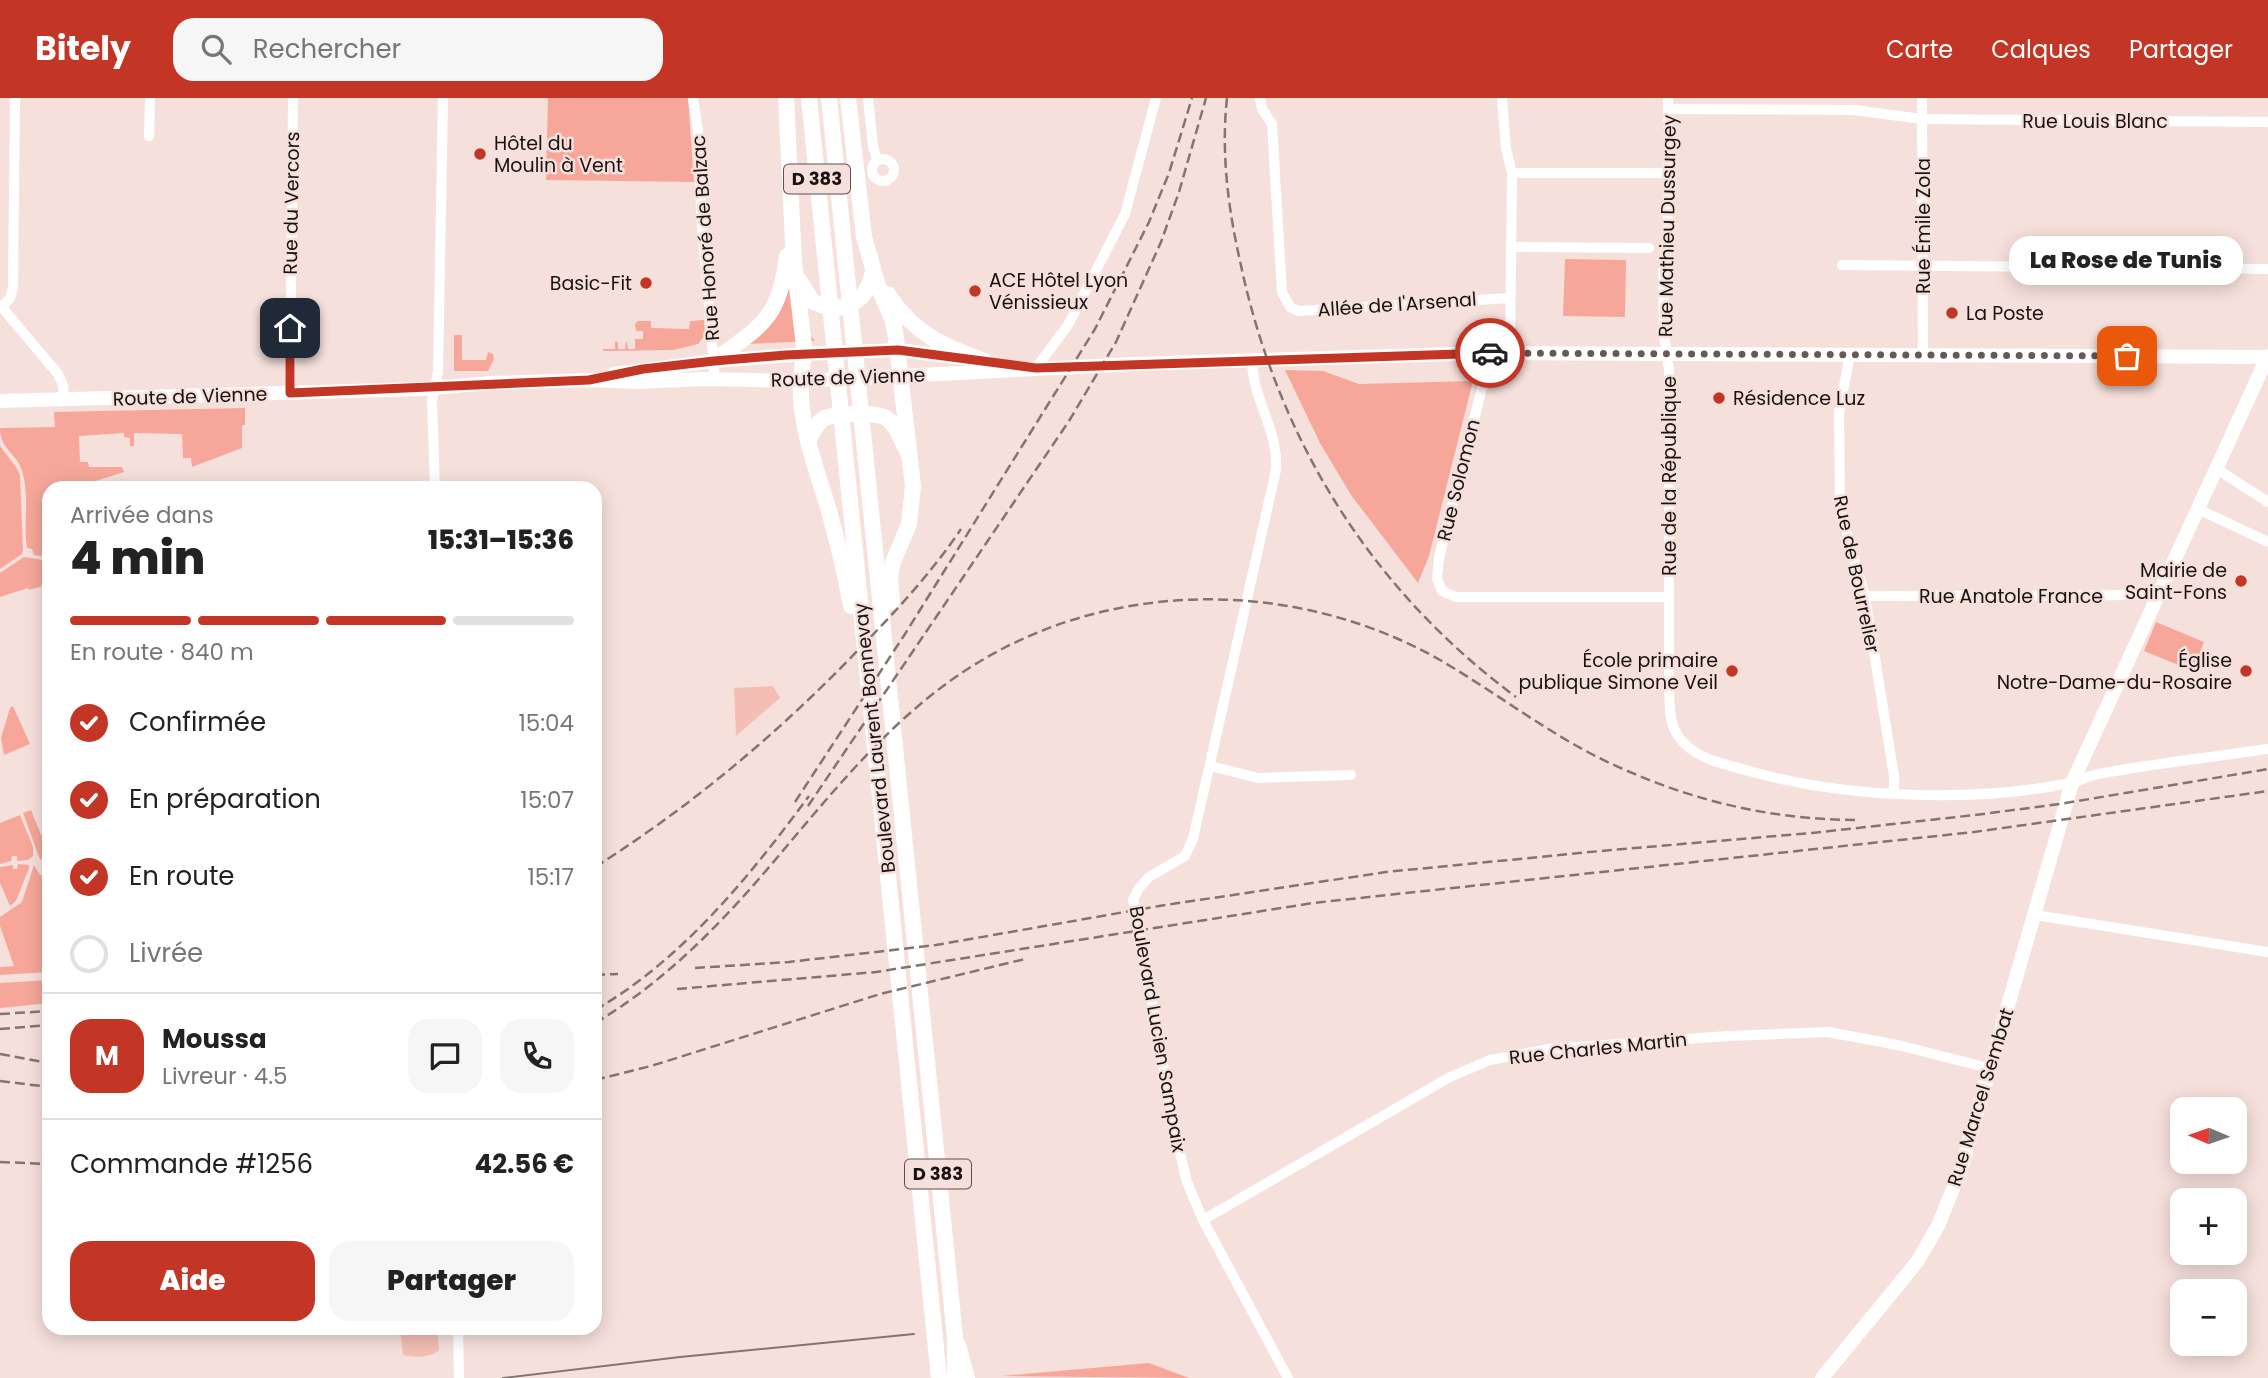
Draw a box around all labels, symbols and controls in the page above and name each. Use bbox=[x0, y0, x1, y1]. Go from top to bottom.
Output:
search box bbox=[173, 18, 663, 81]
text: Bitely bbox=[35, 25, 131, 72]
icon: search bbox=[197, 30, 235, 68]
text: Rechercher bbox=[253, 31, 401, 67]
text: Carte bbox=[1886, 33, 1953, 66]
text: Calques bbox=[1991, 33, 2091, 66]
text: Partager bbox=[2129, 33, 2233, 66]
street label: Rue Louis Blanc bbox=[2022, 108, 2168, 135]
street label: Rue Mathieu Dussurgey bbox=[1652, 114, 1683, 337]
place label: Hôtel du Moulin à Vent bbox=[494, 130, 623, 179]
street label: Rue du Vercors bbox=[277, 131, 306, 275]
street label: Rue Honoré de Balzac bbox=[685, 134, 726, 342]
marker: Hôtel du Moulin à Vent bbox=[472, 146, 488, 162]
street label: Rue Émile Zola bbox=[1910, 158, 1937, 294]
road number: D 383 bbox=[784, 164, 850, 194]
callout: La Rose de Tunis bbox=[2010, 237, 2244, 286]
text: La Rose de Tunis bbox=[2030, 244, 2222, 276]
place label: ACE Hôtel Lyon Vénissieux bbox=[989, 267, 1128, 316]
place label: Basic-Fit bbox=[550, 270, 632, 297]
marker: Basic-Fit bbox=[638, 275, 654, 291]
marker: ACE Hôtel Lyon Vénissieux bbox=[967, 283, 983, 299]
street label: Allée de l'Arsenal bbox=[1317, 285, 1478, 324]
pin bbox=[260, 298, 320, 358]
place label: La Poste bbox=[1966, 300, 2044, 327]
marker: La Poste bbox=[1944, 305, 1960, 321]
icon: home bbox=[271, 309, 309, 347]
courier bbox=[1455, 318, 1525, 388]
pin bbox=[2097, 326, 2157, 386]
icon: car bbox=[1471, 334, 1509, 372]
icon: bag bbox=[2108, 337, 2146, 375]
street label: Route de Vienne bbox=[770, 361, 926, 394]
street label: Rue de la République bbox=[1656, 376, 1683, 576]
street label: Route de Vienne bbox=[112, 380, 268, 413]
place label: Résidence Luz bbox=[1733, 385, 1865, 412]
marker: Résidence Luz bbox=[1711, 390, 1727, 406]
street label: Rue Solomon bbox=[1430, 416, 1487, 544]
street label: Rue de Bourrelier bbox=[1827, 493, 1886, 655]
text: Arrivée dans bbox=[70, 499, 214, 531]
text: 15:31–15:36 bbox=[428, 522, 574, 558]
text: 4 min bbox=[70, 526, 205, 590]
place label: Mairie de Saint-Fons bbox=[2125, 557, 2227, 606]
marker: Mairie de Saint-Fons bbox=[2233, 573, 2249, 589]
street label: Rue Anatole France bbox=[1919, 583, 2103, 610]
street label: Boulevard Laurent Bonnevay bbox=[847, 601, 902, 874]
text: En route · 840 m bbox=[70, 636, 254, 668]
place label: École primaire publique Simone Veil bbox=[1518, 647, 1718, 696]
place label: Église Notre-Dame-du-Rosaire bbox=[1997, 647, 2232, 696]
marker: École primaire publique Simone Veil bbox=[1724, 663, 1740, 679]
marker: Église Notre-Dame-du-Rosaire bbox=[2238, 663, 2254, 679]
icon: check bbox=[70, 704, 108, 742]
text: Confirmée bbox=[129, 704, 266, 740]
text: 15:04 bbox=[518, 707, 574, 739]
icon: check bbox=[70, 781, 108, 819]
text: En préparation bbox=[129, 781, 321, 817]
text: 15:07 bbox=[520, 784, 574, 816]
icon: check bbox=[70, 858, 108, 896]
text: En route bbox=[129, 858, 234, 894]
text: 15:17 bbox=[527, 861, 574, 893]
street label: Boulevard Lucien Sampaix bbox=[1123, 904, 1192, 1154]
text: Livrée bbox=[129, 935, 203, 971]
street label: Rue Marcel Sembat bbox=[1941, 1005, 2020, 1190]
button: chat bbox=[408, 1019, 482, 1093]
button: phone bbox=[500, 1019, 574, 1093]
text: Moussa bbox=[162, 1021, 267, 1057]
street label: Rue Charles Martin bbox=[1508, 1026, 1688, 1071]
text: M bbox=[95, 1038, 119, 1074]
text: Livreur · 4.5 bbox=[162, 1060, 288, 1092]
north arrow bbox=[2170, 1097, 2247, 1174]
map controls bbox=[2170, 1097, 2247, 1356]
text: Commande #1256 bbox=[70, 1146, 313, 1182]
text: 42.56 € bbox=[475, 1146, 574, 1182]
road number: D 383 bbox=[905, 1160, 971, 1189]
button: + bbox=[2170, 1188, 2247, 1265]
button: Aide bbox=[70, 1241, 315, 1321]
button: Partager bbox=[329, 1241, 574, 1321]
button: − bbox=[2170, 1279, 2247, 1356]

